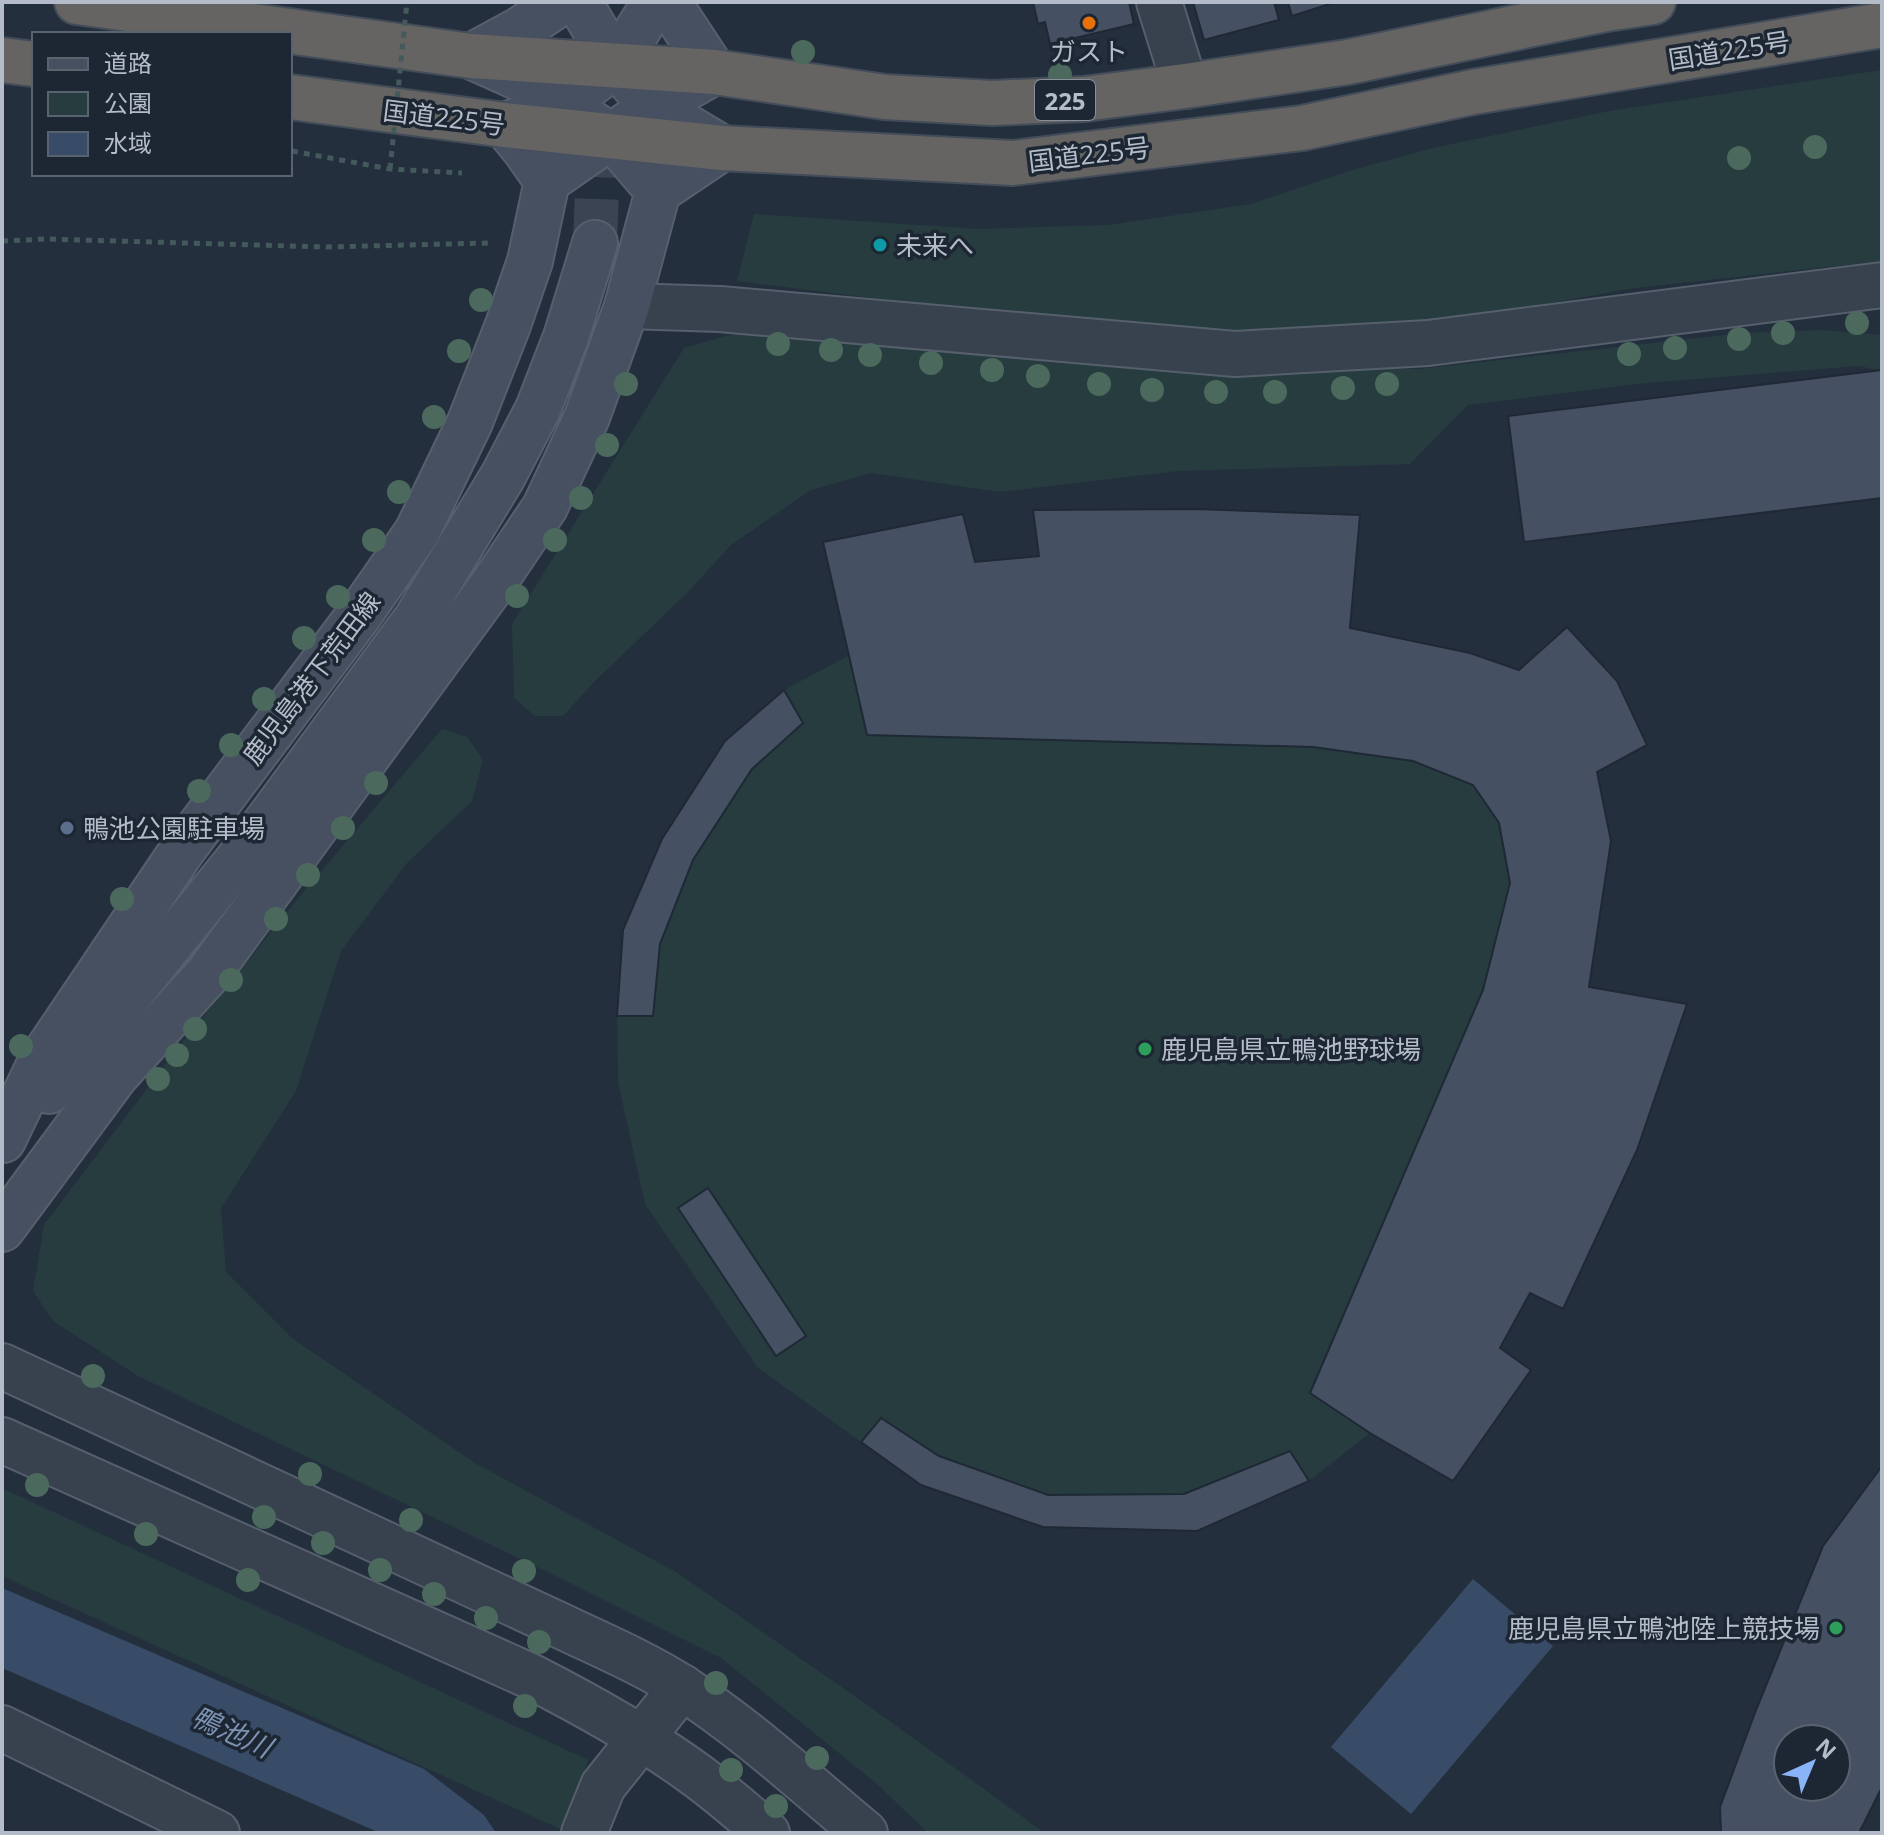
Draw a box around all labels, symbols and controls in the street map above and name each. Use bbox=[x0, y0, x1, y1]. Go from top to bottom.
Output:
marker: ガスト bbox=[1080, 14, 1098, 32]
street label: 国道225号 bbox=[1666, 23, 1792, 77]
legend bbox=[32, 32, 292, 176]
place label: ガスト bbox=[1050, 33, 1128, 69]
text: 道路 bbox=[104, 46, 152, 79]
road number: 225 bbox=[1035, 80, 1095, 120]
text: 公園 bbox=[104, 86, 152, 119]
street label: 国道225号 bbox=[381, 92, 507, 142]
text: 水域 bbox=[104, 126, 152, 159]
street label: 国道225号 bbox=[1026, 129, 1152, 179]
place label: 未来へ bbox=[896, 227, 974, 263]
marker: 未来へ bbox=[871, 236, 889, 254]
street label: 鹿児島港下荒田線 bbox=[234, 584, 388, 772]
place label: 鴨池公園駐車場 bbox=[83, 810, 265, 846]
marker: 鴨池公園駐車場 bbox=[58, 819, 76, 837]
place label: 鹿児島県立鴨池野球場 bbox=[1161, 1031, 1421, 1067]
marker: 鹿児島県立鴨池野球場 bbox=[1136, 1040, 1154, 1058]
place label: 鹿児島県立鴨池陸上競技場 bbox=[1508, 1610, 1820, 1646]
marker: 鹿児島県立鴨池陸上競技場 bbox=[1827, 1619, 1845, 1637]
water label: 鴨池川 bbox=[186, 1697, 281, 1767]
north arrow bbox=[1772, 1723, 1852, 1803]
text: N bbox=[1810, 1731, 1843, 1765]

